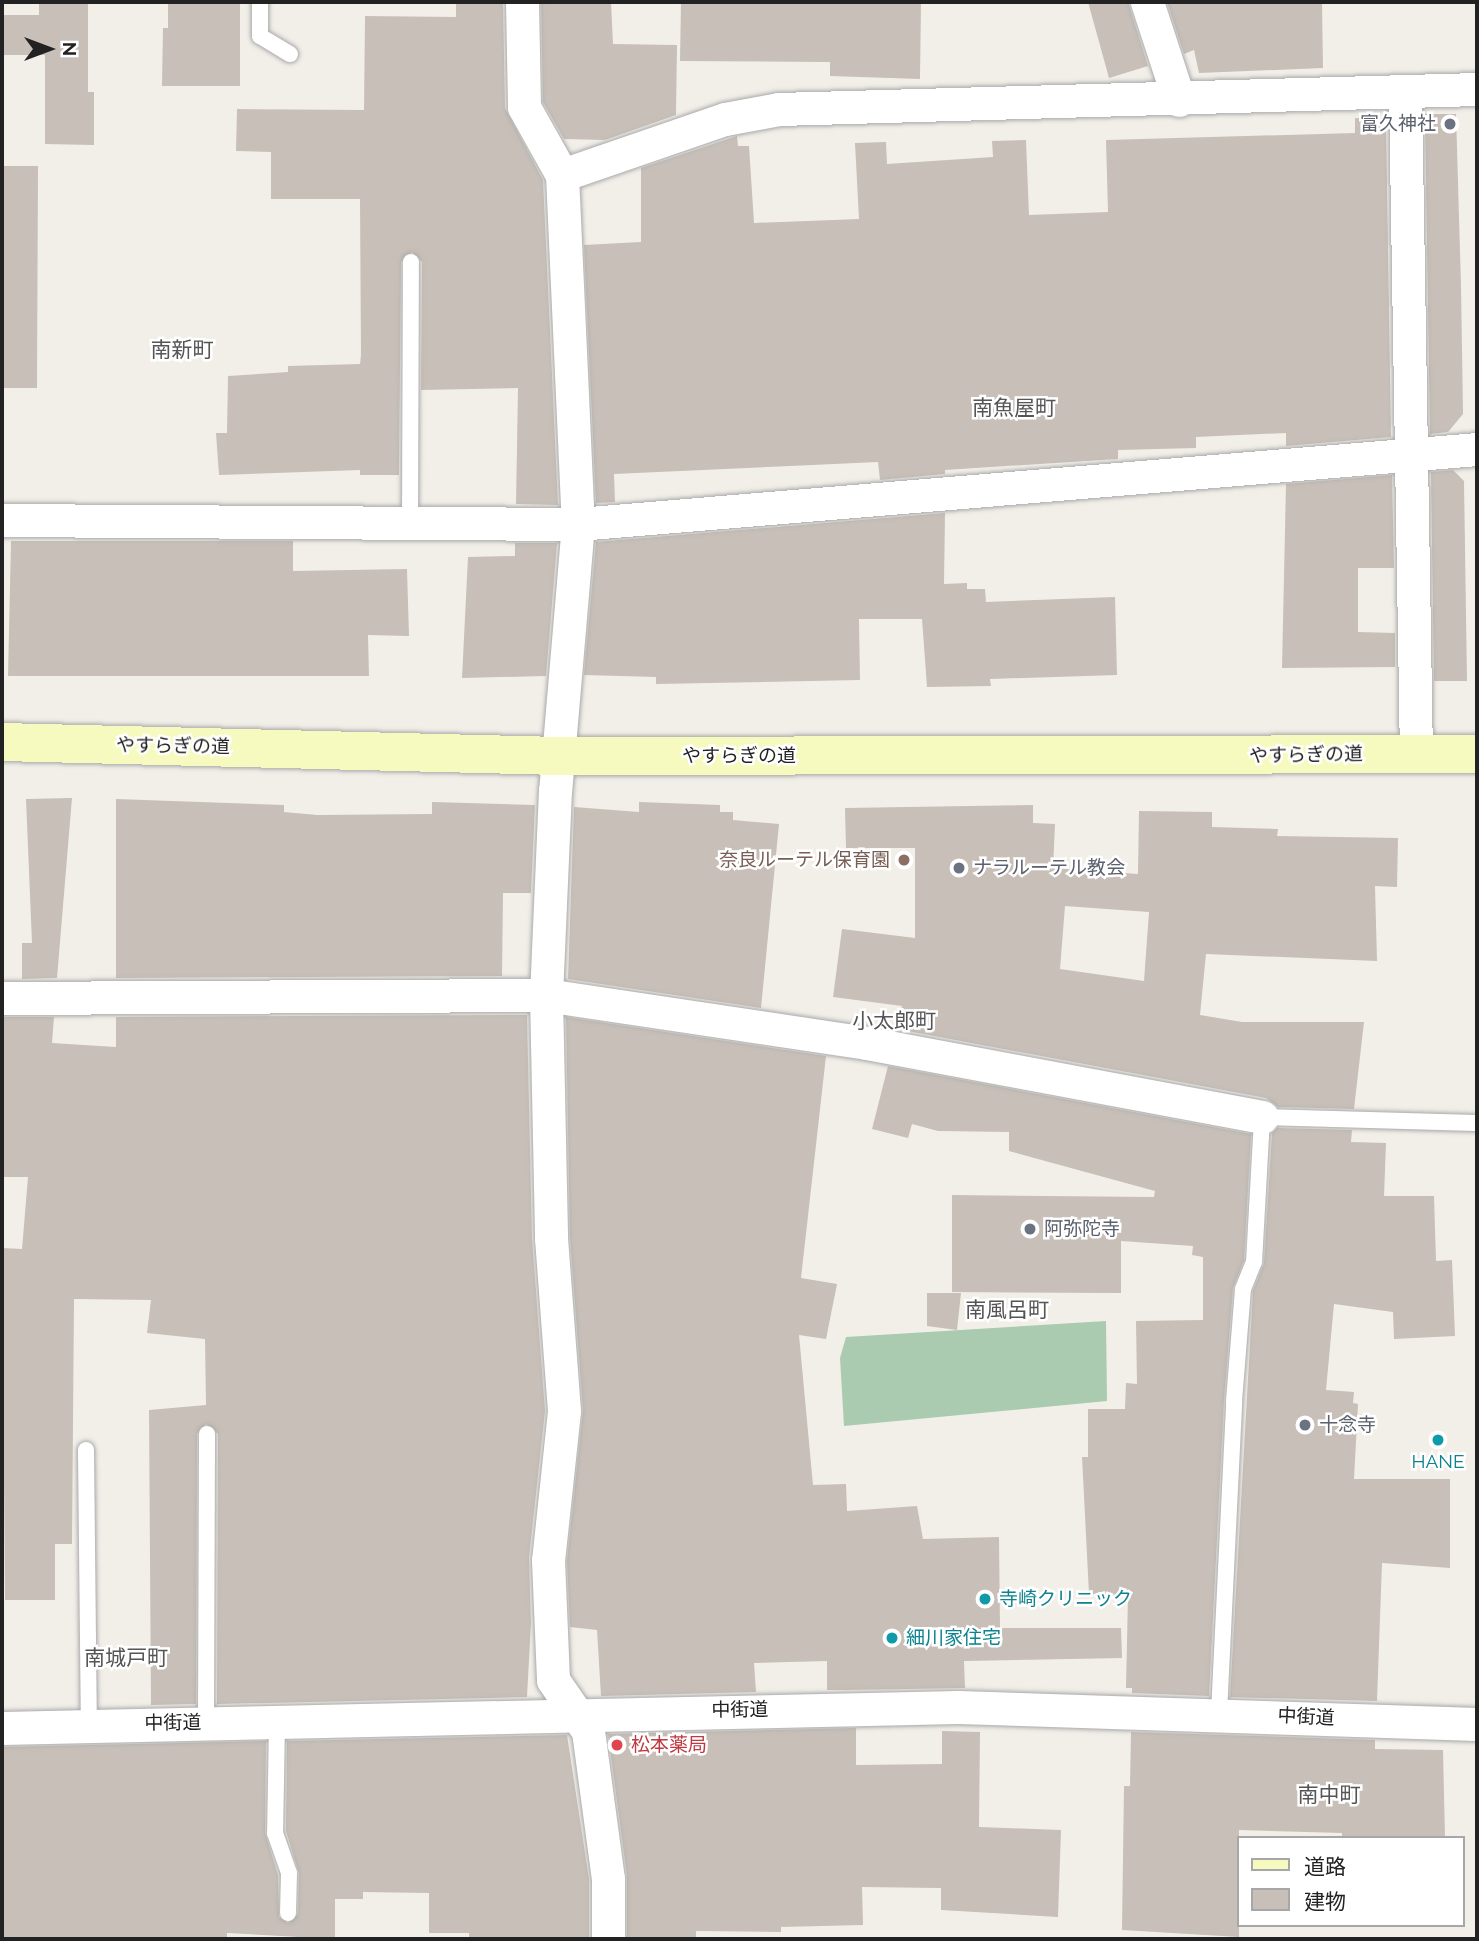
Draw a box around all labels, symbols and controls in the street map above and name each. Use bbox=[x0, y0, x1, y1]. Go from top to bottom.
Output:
north arrow bbox=[14, 14, 84, 84]
text: N bbox=[59, 42, 81, 56]
place label: 富久神社 bbox=[1360, 113, 1436, 135]
marker: 富久神社 bbox=[1442, 116, 1458, 132]
district label: 南新町 bbox=[151, 337, 213, 363]
district label: 南魚屋町 bbox=[972, 395, 1056, 421]
street label: やすらぎの道 bbox=[116, 734, 230, 758]
street label: やすらぎの道 bbox=[1249, 743, 1363, 767]
street label: やすらぎの道 bbox=[682, 745, 796, 767]
place label: 奈良ルーテル保育園 bbox=[719, 849, 890, 871]
marker: 奈良ルーテル保育園 bbox=[896, 852, 912, 868]
place label: ナラルーテル教会 bbox=[973, 857, 1125, 879]
marker: ナラルーテル教会 bbox=[951, 860, 967, 876]
district label: 小太郎町 bbox=[852, 1008, 936, 1034]
place label: 阿弥陀寺 bbox=[1044, 1218, 1120, 1240]
marker: 阿弥陀寺 bbox=[1022, 1221, 1038, 1237]
district label: 南風呂町 bbox=[965, 1297, 1049, 1323]
place label: 十念寺 bbox=[1319, 1414, 1376, 1436]
marker: 十念寺 bbox=[1297, 1417, 1313, 1433]
marker: HANE bbox=[1430, 1432, 1446, 1448]
place label: HANE bbox=[1411, 1451, 1465, 1473]
place label: 寺崎クリニック bbox=[999, 1588, 1132, 1610]
marker: 寺崎クリニック bbox=[977, 1591, 993, 1607]
place label: 細川家住宅 bbox=[906, 1627, 1001, 1649]
marker: 細川家住宅 bbox=[884, 1630, 900, 1646]
district label: 南城戸町 bbox=[84, 1645, 168, 1671]
street label: 中街道 bbox=[711, 1698, 769, 1722]
street label: 中街道 bbox=[1277, 1704, 1335, 1730]
street label: 中街道 bbox=[144, 1711, 202, 1735]
place label: 松本薬局 bbox=[631, 1734, 707, 1756]
marker: 松本薬局 bbox=[609, 1737, 625, 1753]
district label: 南中町 bbox=[1298, 1782, 1360, 1808]
legend bbox=[1238, 1836, 1465, 1927]
text: 道路 bbox=[1304, 1854, 1346, 1879]
text: 建物 bbox=[1304, 1889, 1346, 1914]

